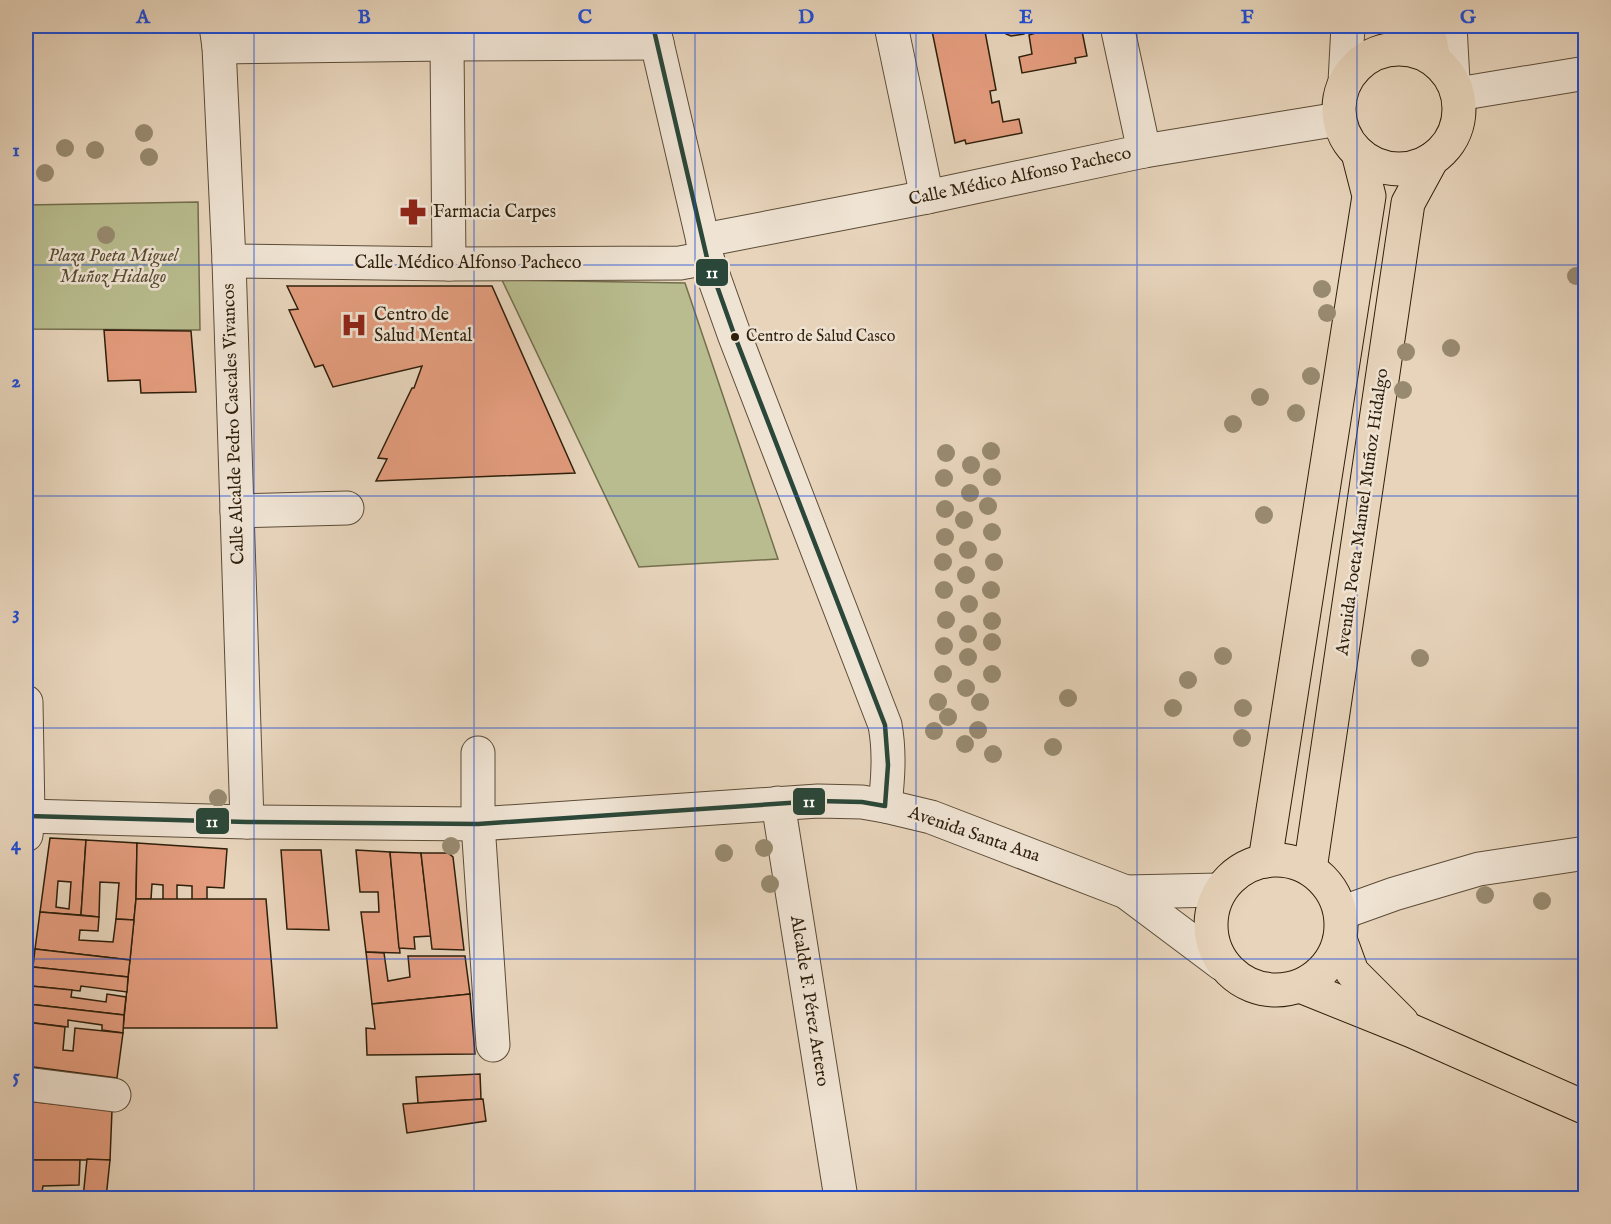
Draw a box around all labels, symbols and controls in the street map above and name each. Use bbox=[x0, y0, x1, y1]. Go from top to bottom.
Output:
text: A bbox=[135, 5, 151, 30]
text: B bbox=[357, 5, 371, 30]
text: C bbox=[578, 5, 592, 30]
text: D bbox=[798, 5, 814, 30]
text: E bbox=[1019, 5, 1033, 30]
text: F bbox=[1241, 5, 1254, 30]
text: G bbox=[1460, 5, 1477, 30]
text: 1 bbox=[12, 138, 20, 163]
street label: Calle Médico Alfonso Pacheco bbox=[907, 142, 1134, 212]
pharmacy icon: Farmacia Carpes bbox=[398, 197, 428, 227]
place label: Farmacia Carpes bbox=[433, 201, 556, 224]
park label: Plaza Poeta Miguel Muñoz Hidalgo bbox=[48, 245, 180, 289]
street label: Calle Médico Alfonso Pacheco bbox=[354, 252, 582, 275]
line badge: 11 bbox=[695, 258, 729, 287]
text: 11 bbox=[706, 264, 718, 284]
street label: Calle Alcalde Pedro Cascales Vivancos bbox=[218, 283, 250, 565]
place label: Centro de Salud Mental bbox=[374, 304, 472, 348]
hospital icon: Centro de Salud Mental bbox=[339, 310, 369, 340]
place label: Centro de Salud Casco bbox=[746, 327, 896, 347]
marker: Centro de Salud Casco bbox=[729, 331, 741, 343]
street label: Avenida Poeta Manuel Muñoz Hidalgo bbox=[1331, 367, 1395, 658]
text: 2 bbox=[11, 369, 21, 394]
text: 3 bbox=[12, 601, 20, 626]
line badge: 11 bbox=[792, 787, 826, 816]
text: 11 bbox=[803, 793, 815, 813]
street label: Avenida Santa Ana bbox=[904, 801, 1043, 868]
line badge: 11 bbox=[195, 807, 230, 835]
text: 11 bbox=[206, 813, 218, 833]
text: 4 bbox=[11, 832, 22, 857]
street label: Alcalde F. Pérez Artero bbox=[784, 913, 834, 1088]
text: 5 bbox=[12, 1064, 20, 1089]

